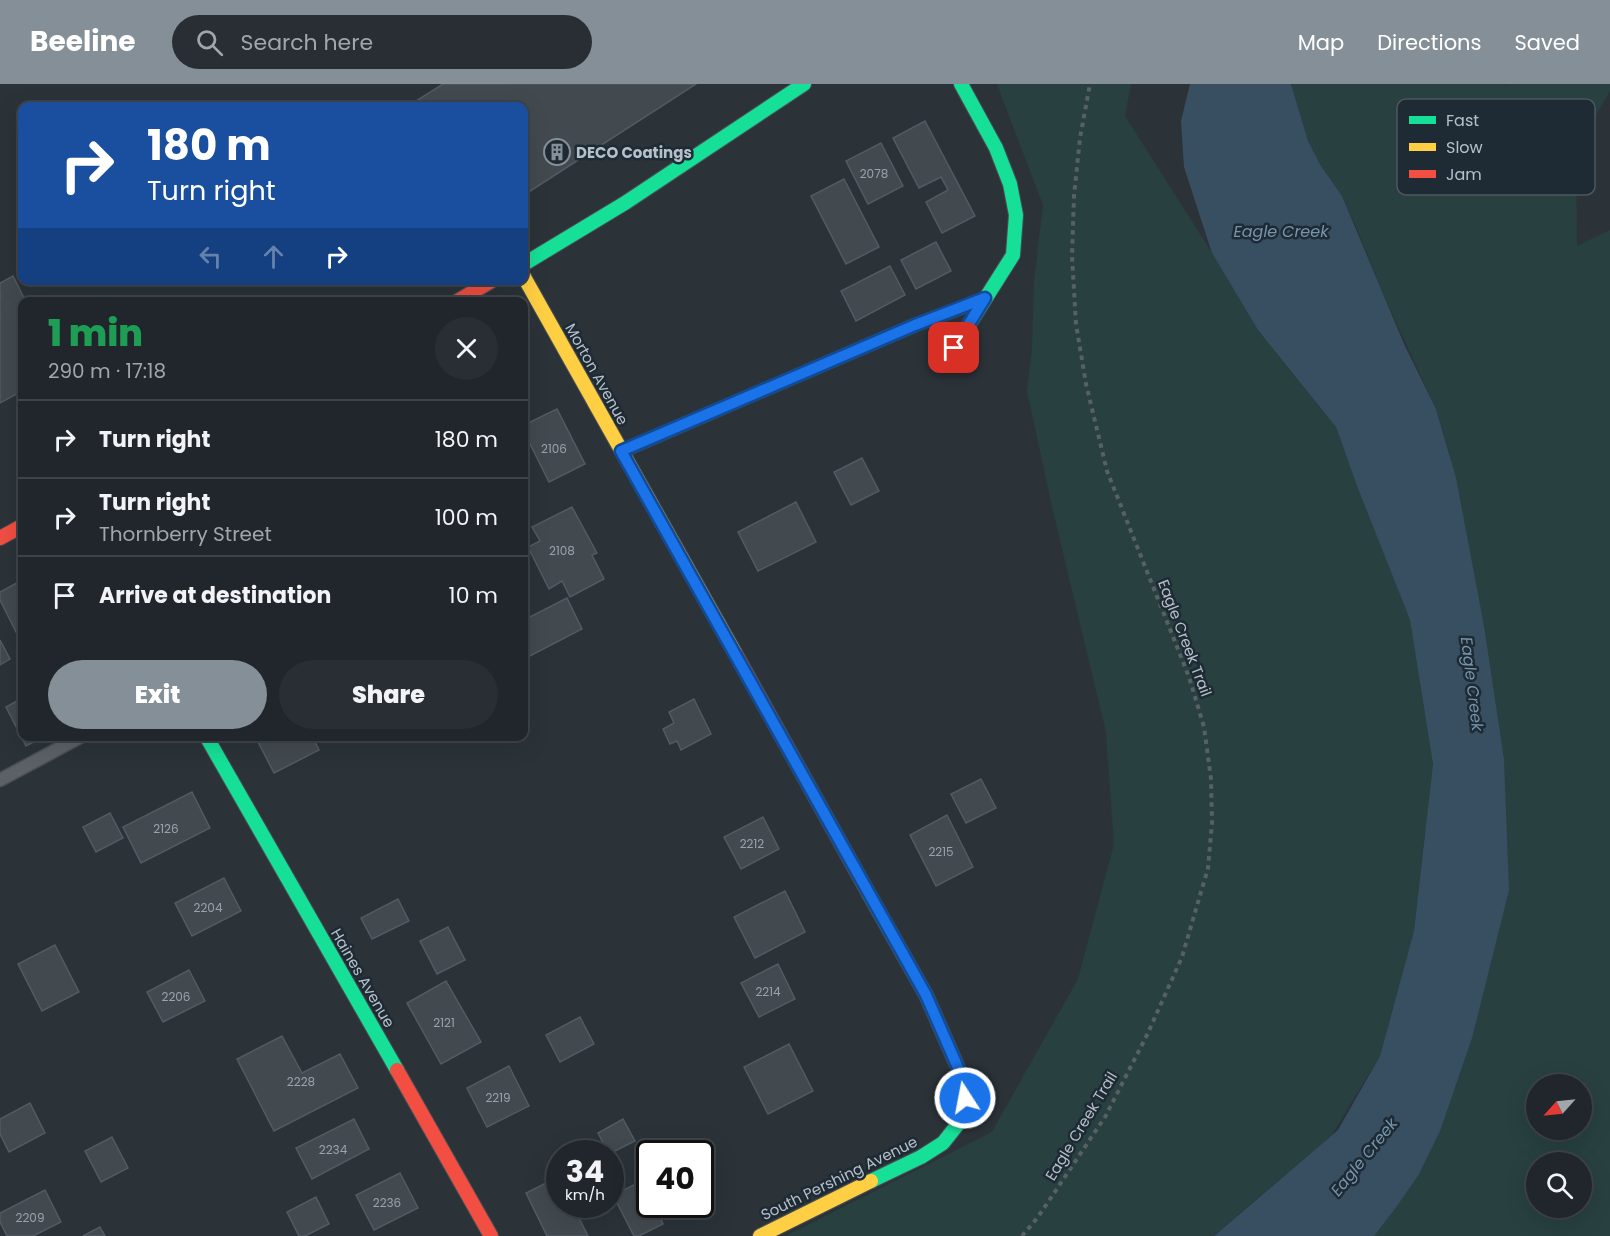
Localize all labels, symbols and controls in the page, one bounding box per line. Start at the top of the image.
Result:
search box [172,15,592,69]
text: Beeline [30,22,136,61]
icon: search [193,26,226,59]
text: Search here [241,27,373,58]
text: Map [1298,28,1344,57]
text: Directions [1377,28,1481,57]
text: Saved [1514,28,1580,57]
legend [1397,99,1595,195]
text: Fast [1446,109,1479,132]
text: 180 m [147,116,271,175]
icon: right [48,126,126,204]
text: Slow [1446,136,1483,159]
building icon: DECO Coatings [542,137,572,167]
place label: DECO Coatings [576,142,692,163]
text: Jam [1446,163,1482,186]
house number: 2078 [860,165,888,182]
text: Turn right [147,172,276,209]
water label: Eagle Creek [1234,220,1329,243]
icon: left [194,240,227,273]
icon: ahead [257,240,290,273]
icon: right [320,240,353,273]
text: 1 min [48,308,143,359]
button: close [435,317,498,380]
street label: Morton Avenue [560,319,634,429]
pin [928,322,979,373]
icon: arrive [937,331,970,364]
text: 290 m · 17:18 [48,357,166,385]
icon: right [48,423,81,456]
text: Turn right [99,424,210,455]
text: 180 m [435,424,498,455]
house number: 2106 [541,440,567,457]
text: Turn right [99,487,210,518]
icon: right [48,501,81,534]
text: 100 m [435,502,498,533]
text: Thornberry Street [99,520,272,548]
house number: 2108 [549,542,575,559]
street label: Eagle Creek Trail [1153,576,1217,700]
icon: arrive [48,579,81,612]
text: Arrive at destination [99,580,331,611]
text: 10 m [449,580,498,611]
water label: Eagle Creek [1455,636,1489,733]
button: Exit [48,660,267,729]
button: Share [279,660,498,729]
house number: 2126 [153,820,179,837]
house number: 2212 [740,835,764,852]
house number: 2215 [928,843,954,860]
house number: 2204 [194,899,223,916]
street label: Haines Avenue [326,925,400,1031]
house number: 2214 [755,983,781,1000]
house number: 2206 [162,988,190,1005]
house number: 2121 [433,1014,455,1031]
position arrow [933,1066,997,1130]
street label: Eagle Creek Trail [1040,1068,1122,1184]
house number: 2228 [287,1073,315,1090]
north arrow [1526,1074,1592,1140]
map controls [1526,1074,1592,1218]
house number: 2219 [485,1089,511,1106]
water label: Eagle Creek [1325,1112,1403,1201]
street label: South Pershing Avenue [757,1131,921,1225]
speed limit sign: 40 [636,1140,714,1218]
house number: 2234 [319,1141,348,1158]
text: 34 [566,1150,604,1193]
button: search [1526,1152,1592,1218]
text: km/h [565,1184,605,1205]
house number: 2236 [373,1194,401,1211]
house number: 2209 [16,1209,44,1226]

